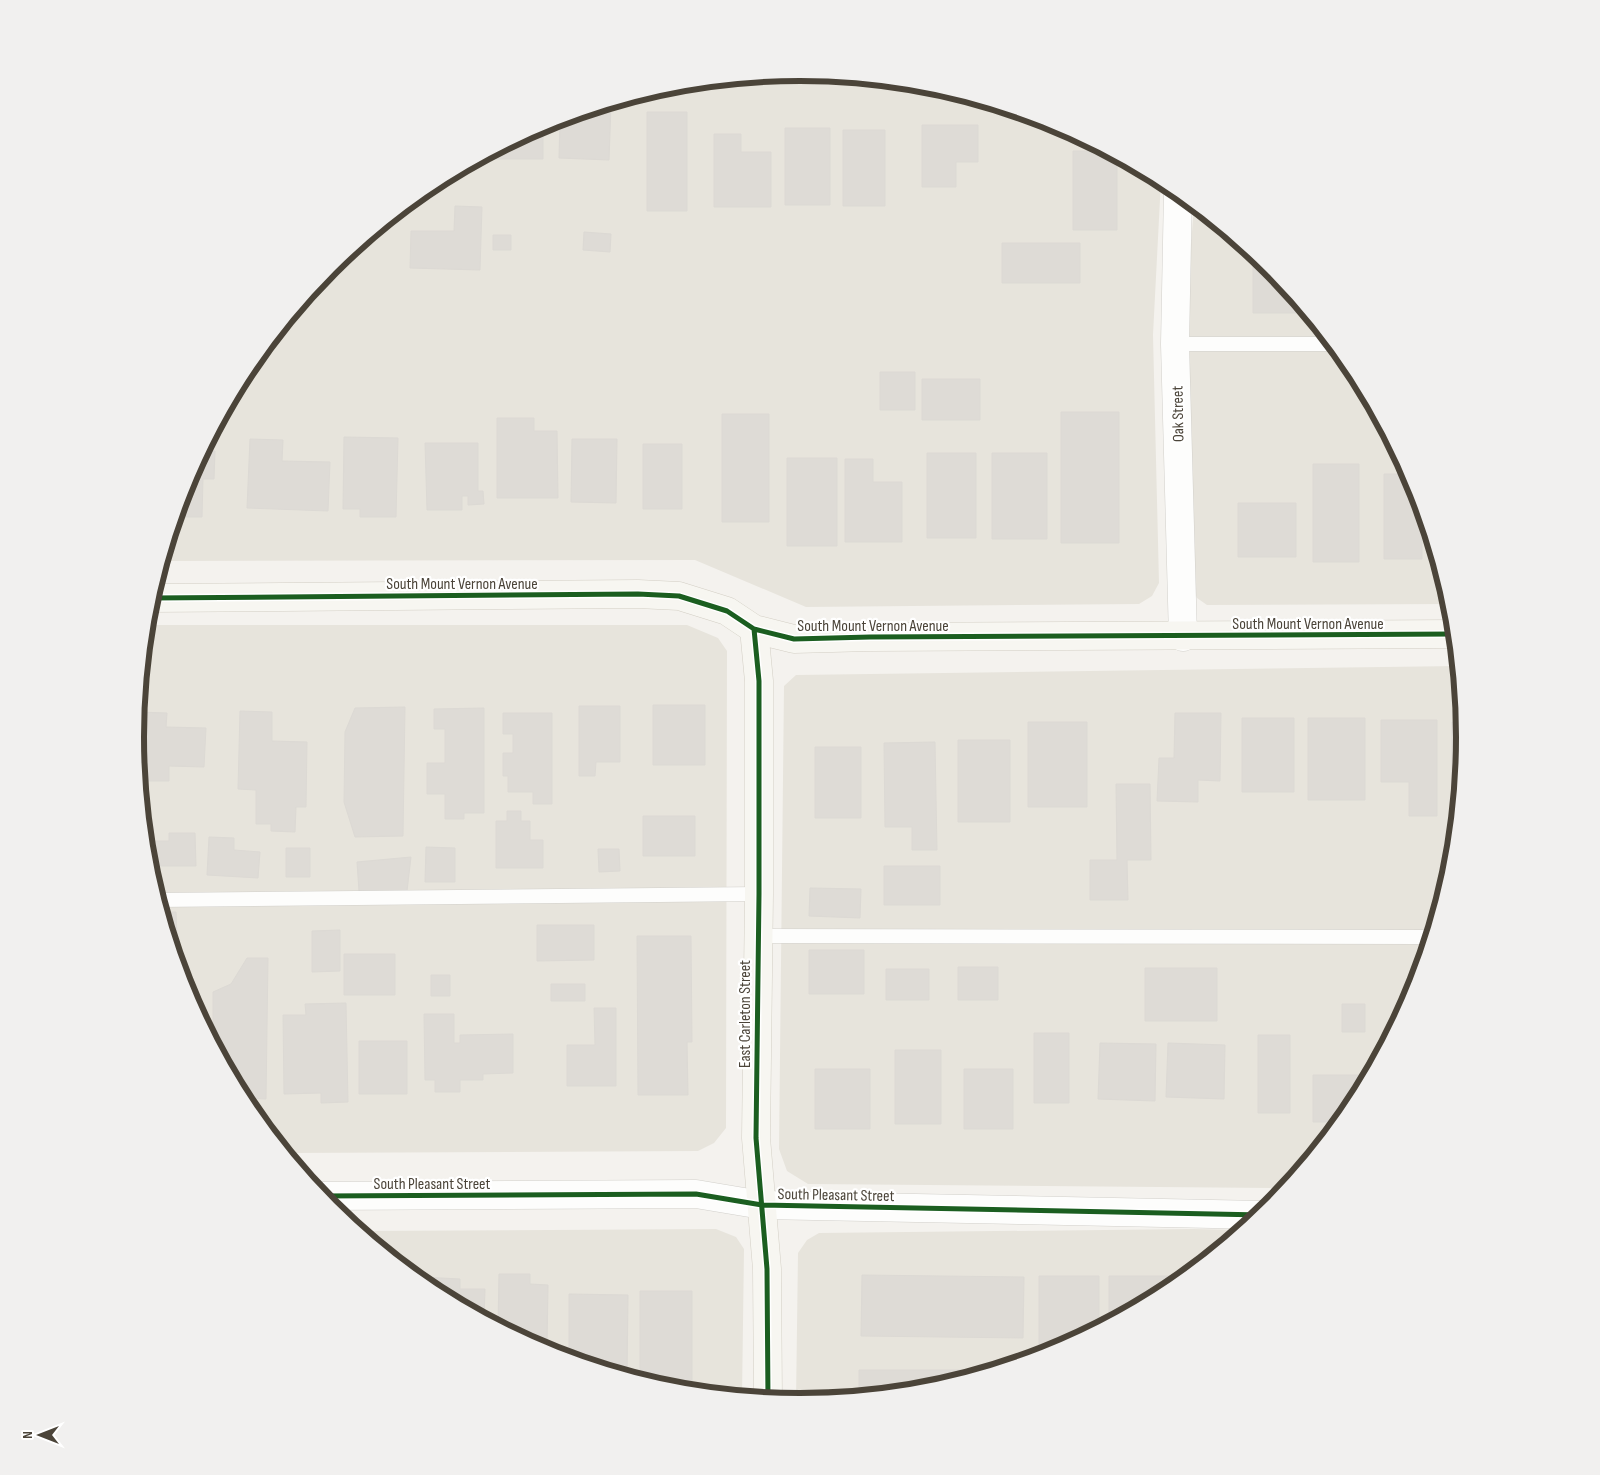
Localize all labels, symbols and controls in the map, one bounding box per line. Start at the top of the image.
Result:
street label: Oak Street [1169,386,1188,442]
street label: South Mount Vernon Avenue [386,575,538,594]
street label: South Mount Vernon Avenue [1232,615,1384,634]
street label: South Mount Vernon Avenue [797,617,949,636]
street label: East Carleton Street [736,960,755,1068]
street label: South Pleasant Street [374,1175,490,1194]
street label: South Pleasant Street [777,1185,895,1206]
north arrow [15,1410,65,1460]
text: N [19,1431,36,1439]

